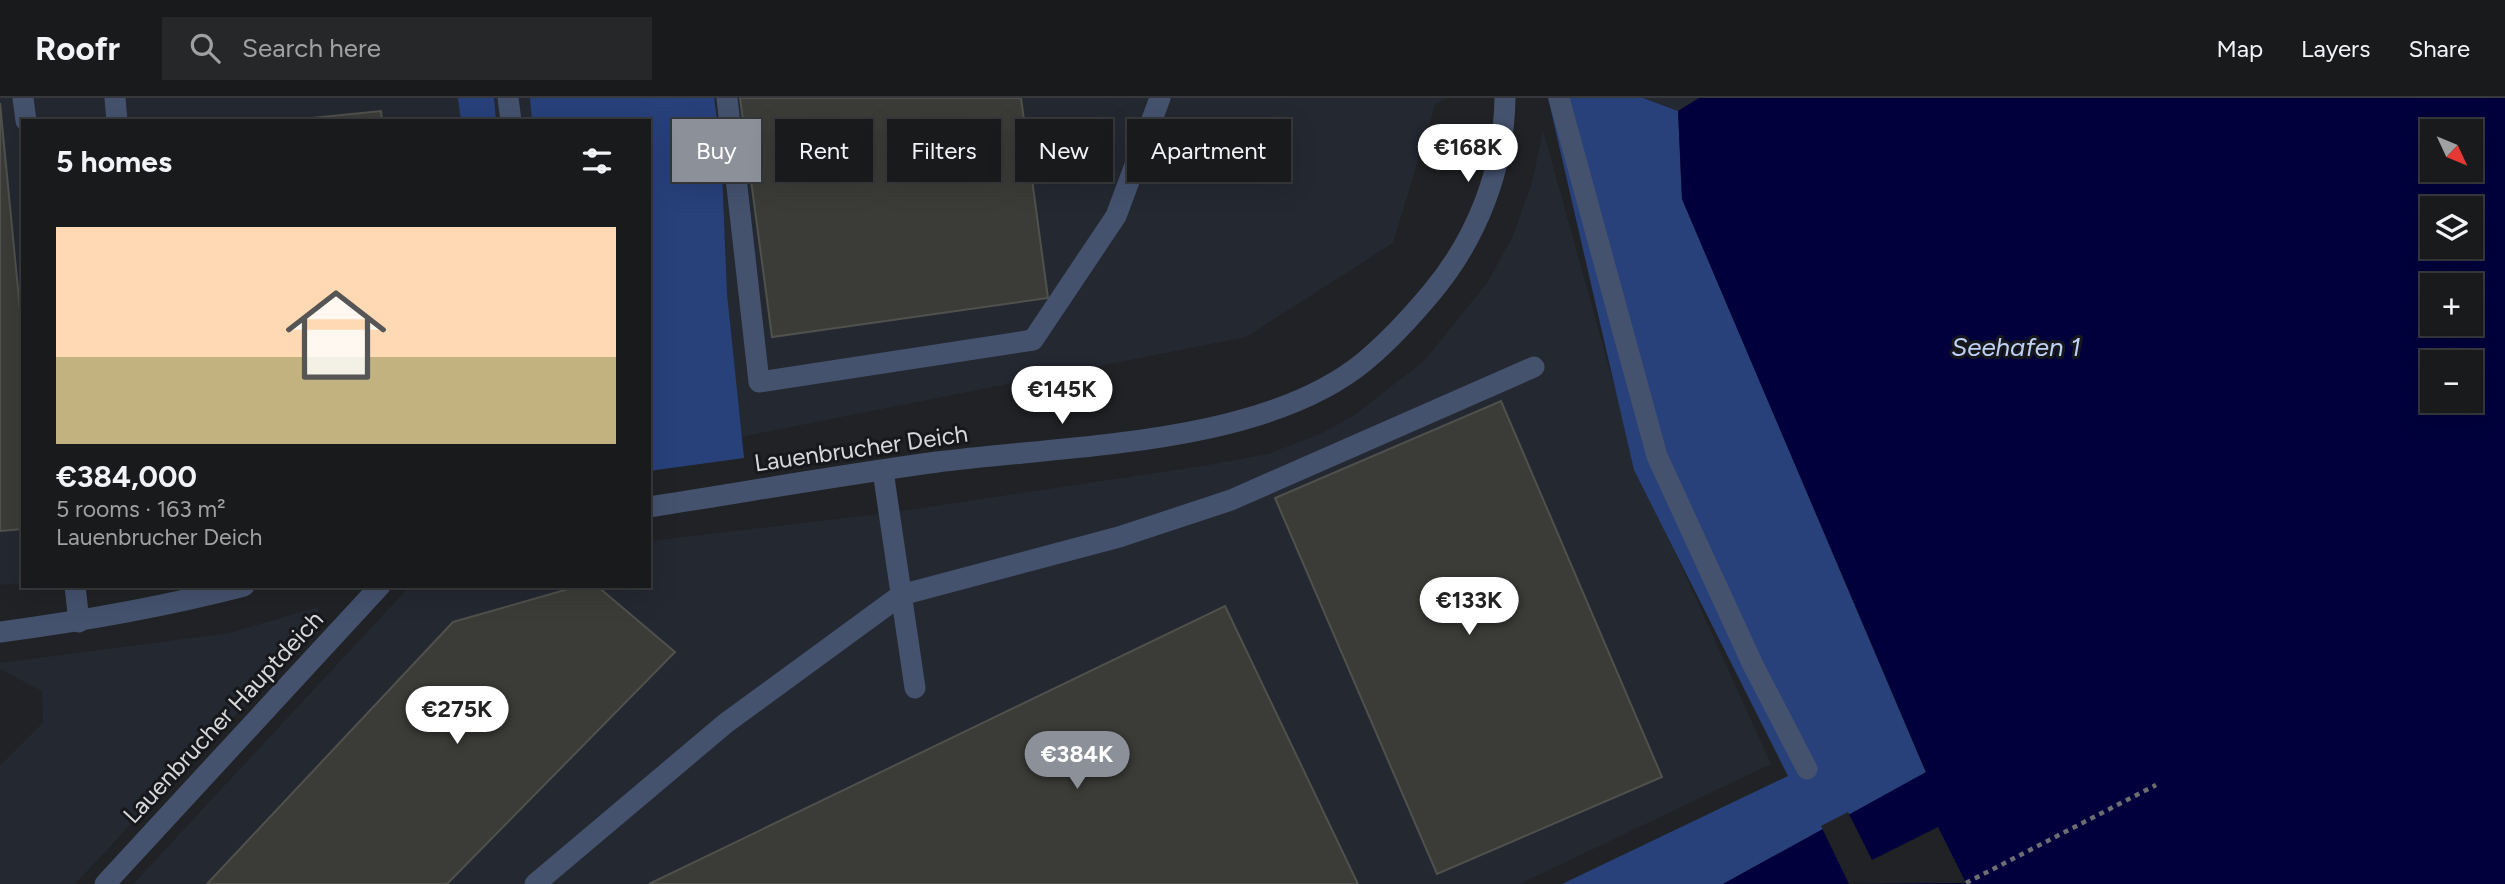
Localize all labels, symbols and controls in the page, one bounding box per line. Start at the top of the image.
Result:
search box [162,17,652,80]
text: Roofr [35,29,120,68]
icon: search [186,29,224,67]
text: Search here [242,32,381,64]
text: Map [2216,34,2263,63]
text: Layers [2301,34,2370,63]
text: Share [2408,34,2470,63]
chip: Buy [672,119,761,182]
chip: Rent [775,119,873,182]
chip: Filters [887,119,1001,182]
chip: New [1015,119,1113,182]
chip: Apartment [1127,119,1291,182]
north arrow [2420,119,2483,182]
map controls [2420,119,2483,413]
pin: €168K [1419,125,1517,184]
text: €168K [1434,133,1502,161]
icon: filters [578,142,616,180]
text: 5 homes [56,143,172,180]
button: layers [2420,196,2483,259]
icon: home [273,272,399,398]
button: + [2420,273,2483,336]
water label: Seehafen 1 [1951,331,2081,363]
button: − [2420,350,2483,413]
pin: €145K [1013,366,1111,426]
text: €145K [1028,375,1096,403]
street label: Lauenbrucher Deich [752,419,970,477]
text: €384,000 [56,458,197,495]
text: 5 rooms · 163 m² [56,495,225,523]
text: Lauenbrucher Deich [56,523,262,551]
pin: €133K [1420,578,1518,637]
text: €133K [1436,586,1502,614]
street label: Lauenbrucher Hauptdeich [117,605,329,829]
pin: €275K [408,686,506,746]
text: €275K [422,695,492,723]
pin: €384K [1028,732,1126,791]
text: €384K [1041,740,1113,768]

